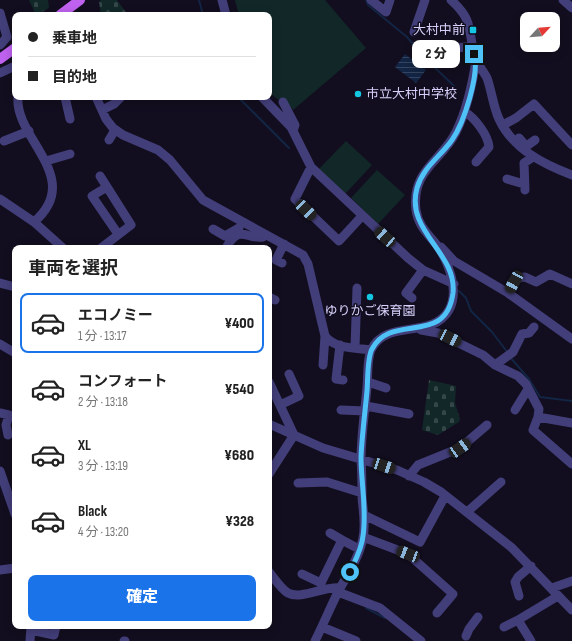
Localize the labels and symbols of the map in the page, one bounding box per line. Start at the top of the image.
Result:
north arrow [520,12,560,52]
place label: 大村中前 [413,22,465,38]
marker: 大村中前 [468,25,478,35]
callout: 2 分 [412,40,460,68]
route end [465,45,483,63]
place label: 市立大村中学校 [366,86,457,102]
marker: 市立大村中学校 [353,89,363,99]
car [293,197,319,223]
car [372,225,398,249]
car [503,269,525,295]
marker: ゆりかご保育園 [365,292,375,302]
place label: ゆりかご保育園 [324,303,416,319]
car [437,327,463,349]
car [447,436,473,460]
car [371,457,397,475]
car [395,544,421,564]
route start [341,563,359,581]

